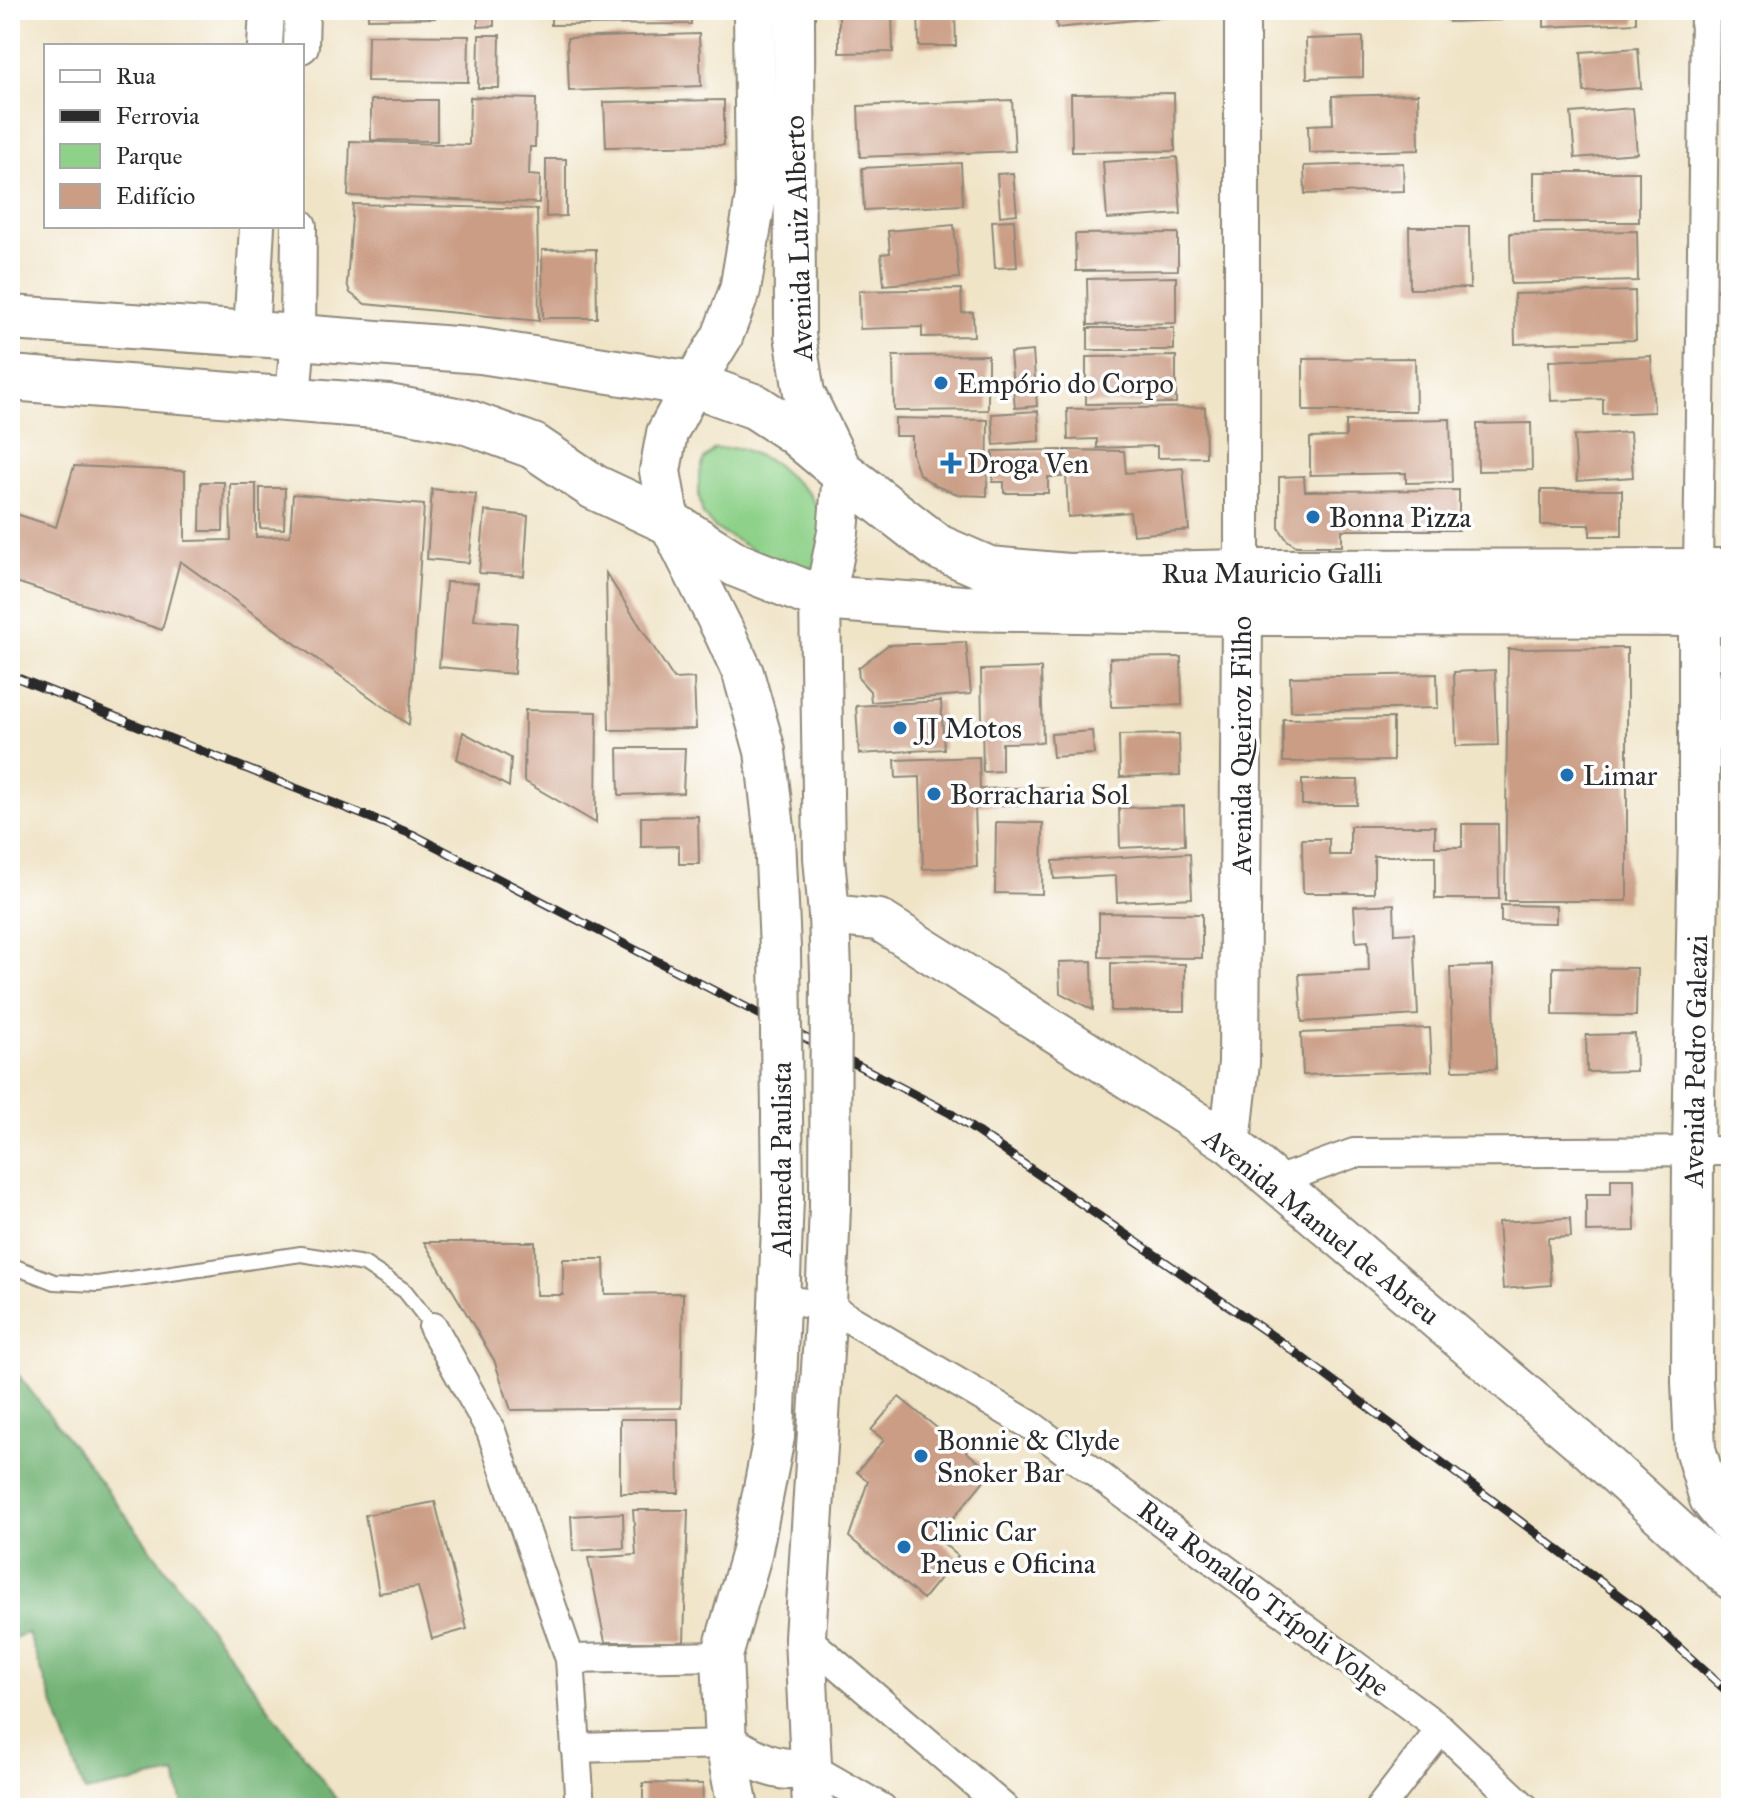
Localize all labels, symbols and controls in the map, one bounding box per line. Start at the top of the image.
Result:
legend [44,44,304,228]
text: Rua [116,61,156,91]
text: Ferrovia [116,101,200,131]
street label: Avenida Luiz Alberto [777,115,820,362]
text: Parque [116,141,183,171]
text: Edifício [116,181,195,211]
place label: Empório do Corpo [957,366,1174,401]
marker: Empório do Corpo [932,374,950,392]
place label: Droga Ven [967,446,1089,481]
marker: Droga Ven [942,454,960,472]
place label: Bonna Pizza [1329,500,1472,535]
marker: Bonna Pizza [1304,508,1322,526]
street label: Rua Mauricio Galli [1162,556,1383,591]
street label: Avenida Queiroz Filho [1224,616,1259,875]
place label: JJ Motos [913,711,1022,746]
marker: JJ Motos [891,719,909,737]
place label: Limar [1583,758,1658,793]
marker: Limar [1558,766,1576,784]
place label: Borracharia Sol [950,777,1129,812]
marker: Borracharia Sol [925,785,943,803]
street label: Avenida Pedro Galeazi [1676,934,1715,1189]
street label: Alameda Paulista [764,1061,799,1257]
street label: Avenida Manuel de Abreu [1196,1120,1447,1333]
place label: Bonnie & Clyde Snoker Bar [937,1423,1120,1490]
marker: Bonnie & Clyde Snoker Bar [912,1447,930,1465]
street label: Rua Ronaldo Trípoli Volpe [1131,1492,1396,1704]
place label: Clinic Car Pneus e Oficina [920,1514,1096,1581]
marker: Clinic Car Pneus e Oficina [895,1538,913,1556]

